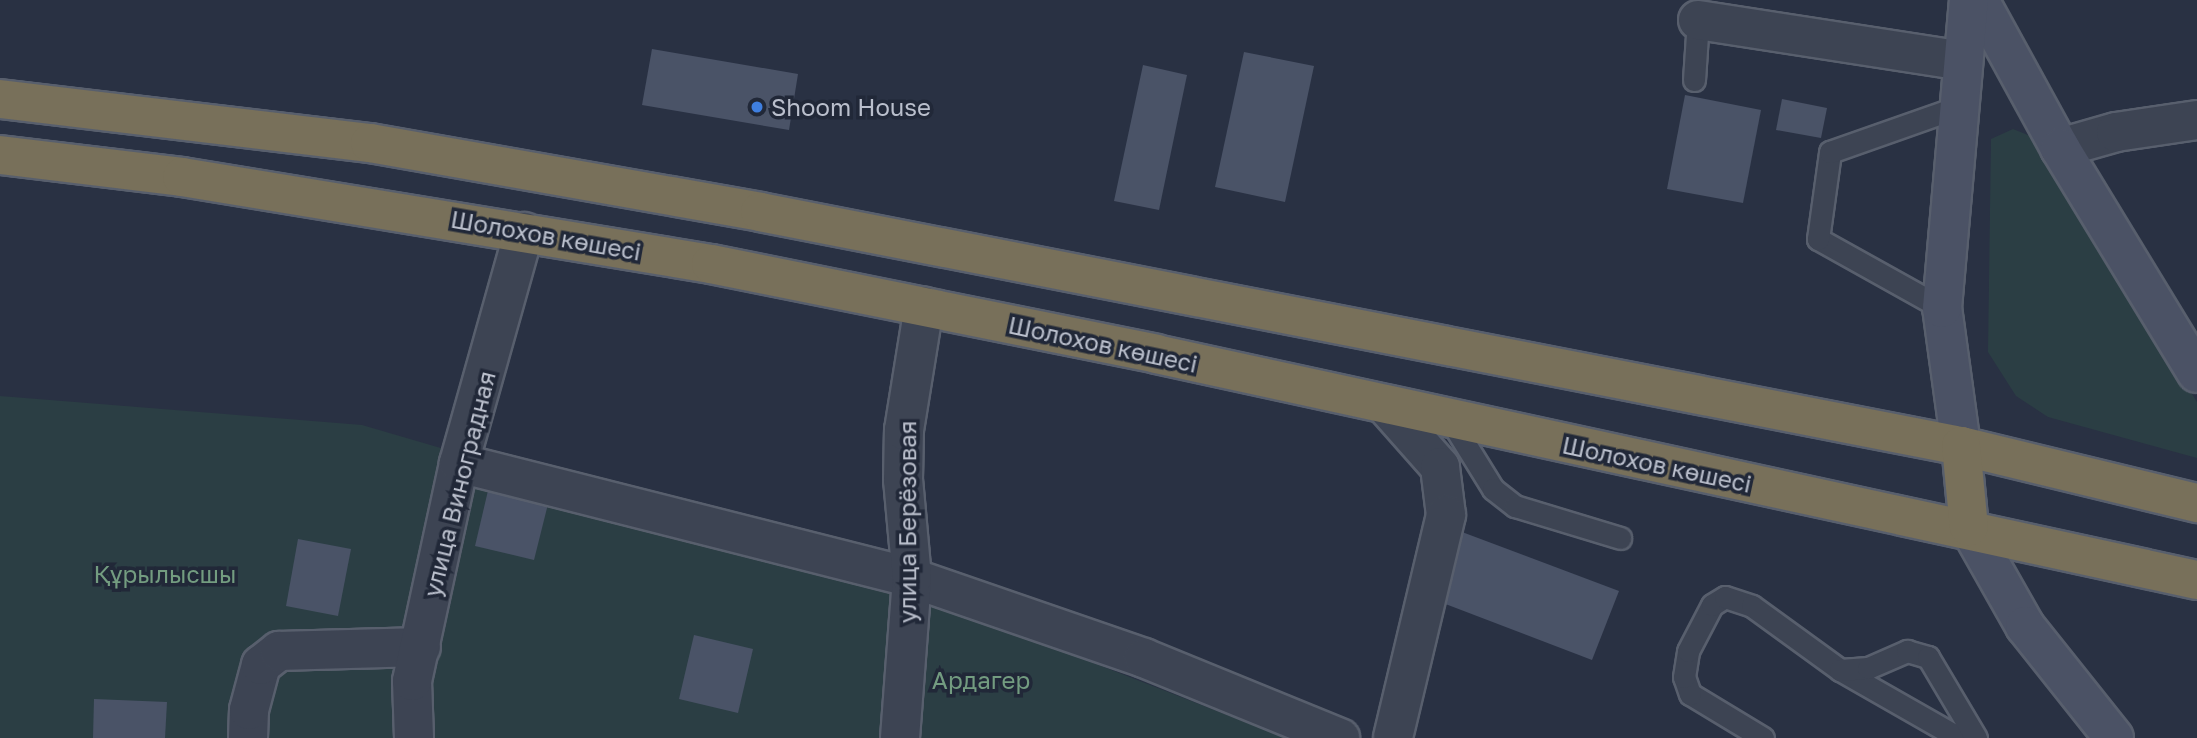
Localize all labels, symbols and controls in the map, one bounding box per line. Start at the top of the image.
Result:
place label: Shoom House [771,93,931,121]
marker: Shoom House [749,99,765,115]
street label: Шолохов көшесі [449,204,643,266]
street label: Шолохов көшесі [1006,310,1200,378]
street label: улица Виноградная [417,368,501,600]
street label: улица Берёзовая [893,421,921,623]
street label: Шолохов көшесі [1560,430,1754,498]
park label: Құрылысшы [94,560,236,588]
park label: Ардагер [932,666,1030,694]

